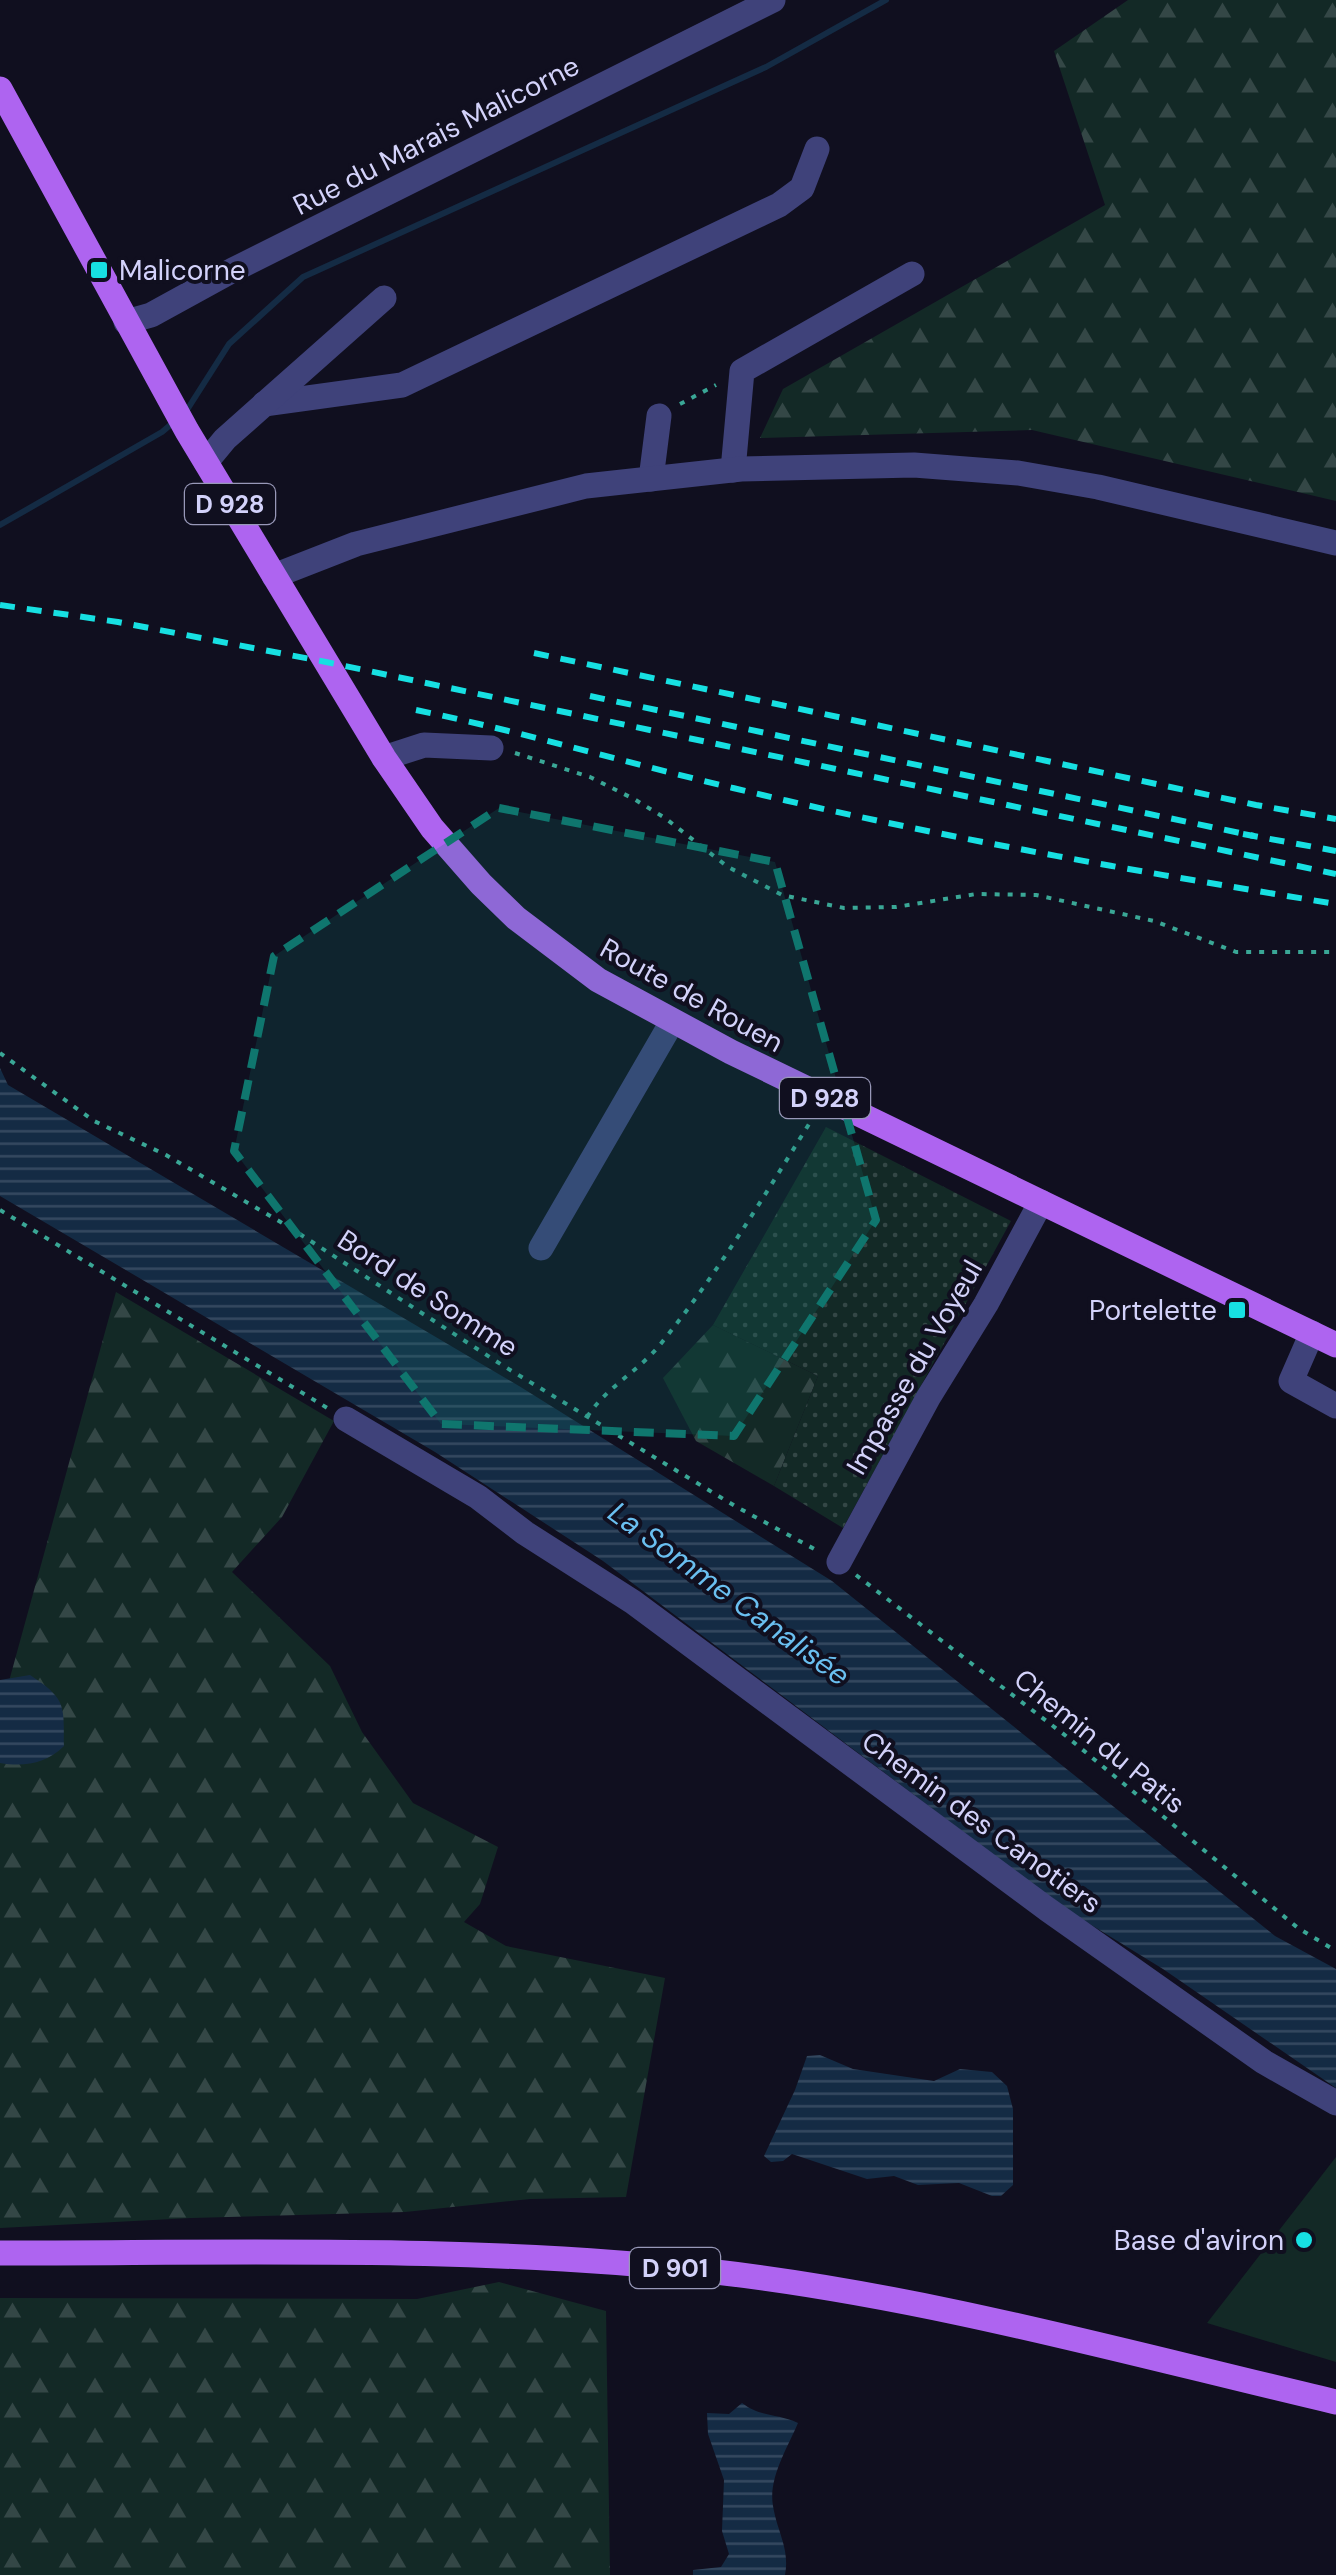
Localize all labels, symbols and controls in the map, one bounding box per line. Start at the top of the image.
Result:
street label: Rue du Marais Malicorne [287,47,586,224]
place label: Malicorne [119,252,246,289]
marker: Malicorne [88,259,110,281]
road number: D 928 [185,484,275,524]
street label: Route de Rouen [594,930,790,1061]
road number: D 928 [780,1078,870,1118]
street label: Bord de Somme [330,1221,525,1366]
street label: Impasse du Voyeul [838,1253,991,1481]
place label: Portelette [1089,1292,1217,1329]
marker: Portelette [1226,1299,1248,1321]
water label: La Somme Canalisée [601,1493,858,1694]
street label: Chemin du Patis [1006,1661,1193,1822]
street label: Chemin des Canotiers [854,1723,1109,1922]
place label: Base d'aviron [1114,2222,1284,2259]
marker: Base d'aviron [1293,2229,1315,2251]
road number: D 901 [630,2248,720,2288]

